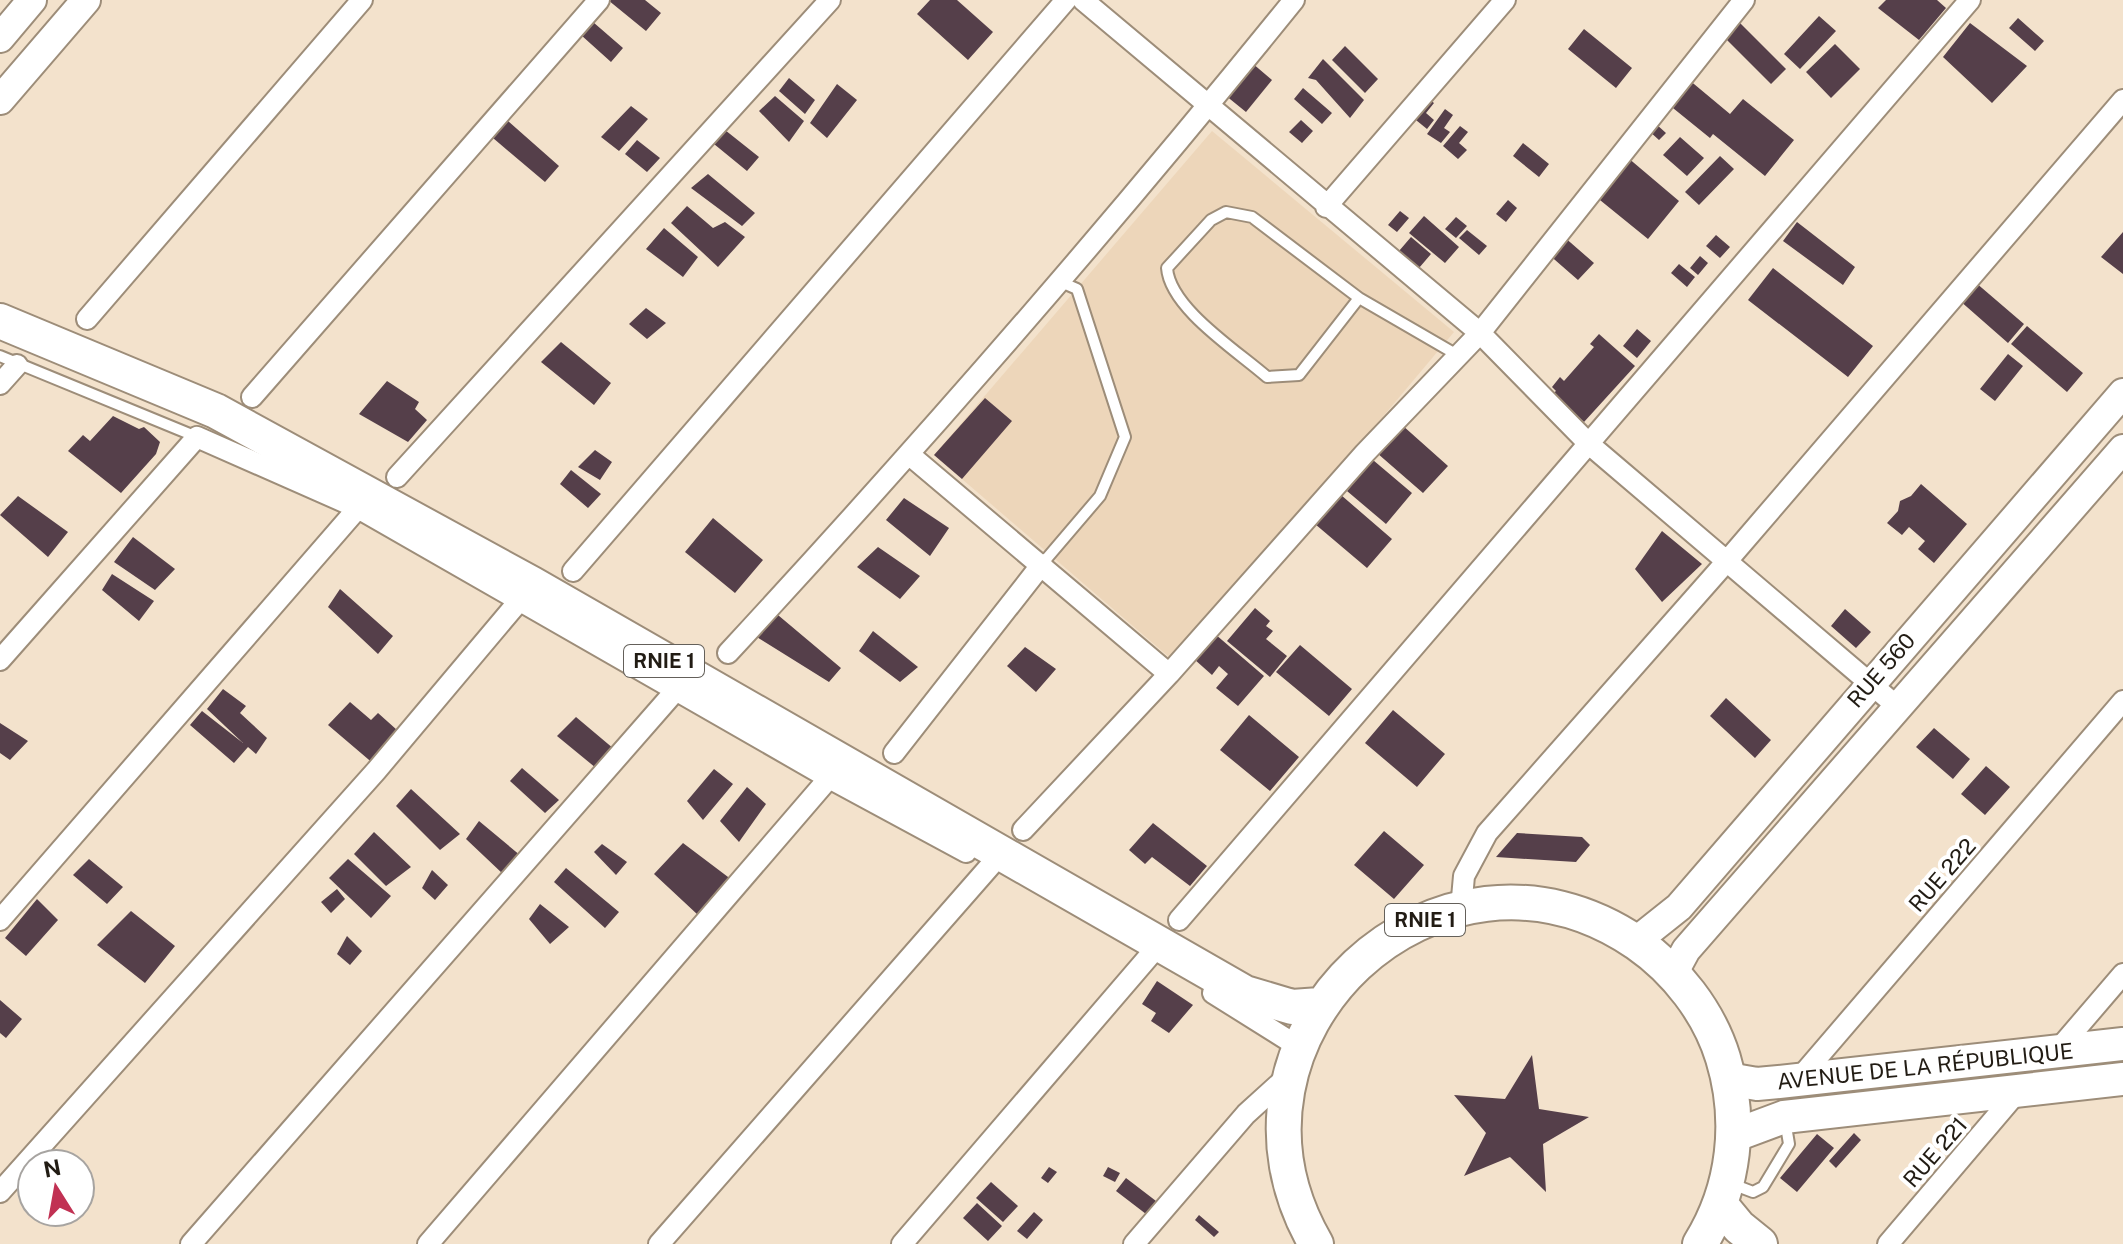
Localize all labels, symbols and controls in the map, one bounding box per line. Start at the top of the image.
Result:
street label: RUE 560 [1842,628,1920,712]
road number: RNIE 1 [624,645,704,677]
street label: RUE 222 [1903,833,1981,917]
road number: RNIE 1 [1385,904,1465,936]
street label: AVENUE DE LA RÉPUBLIQUE [1775,1037,2075,1095]
street label: RUE 221 [1898,1112,1972,1192]
north arrow [16,1148,96,1228]
text: N [41,1154,63,1183]

